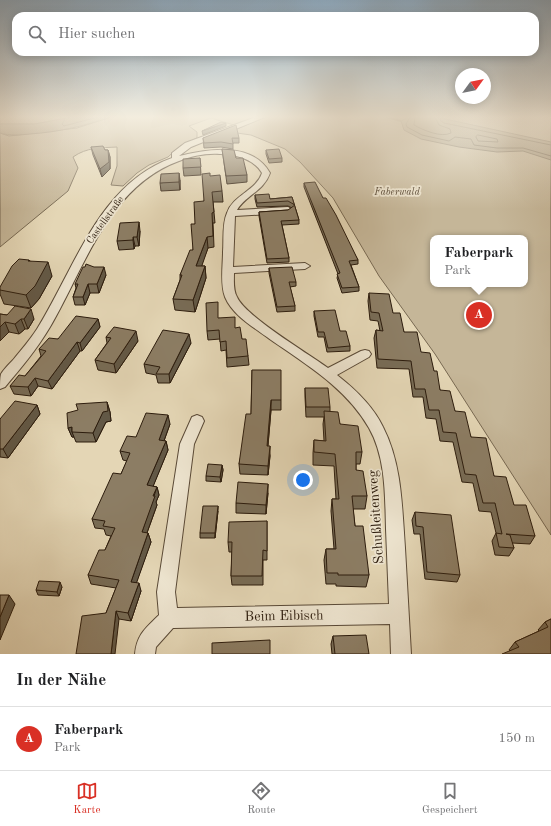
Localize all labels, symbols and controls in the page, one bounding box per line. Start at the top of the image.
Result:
search box [12,12,539,56]
icon: search [26,23,48,45]
text: Hier suchen [58,27,135,42]
north arrow [455,68,491,104]
park label: Faberwald [373,187,420,197]
street label: Castellstraße [84,194,126,246]
popup [430,235,528,287]
text: Faberpark [444,246,514,261]
text: Park [444,264,471,277]
pin: A [466,300,492,330]
street label: Schußleitenweg [366,469,386,565]
your location [293,470,313,490]
street label: Beim Eibisch [244,608,324,624]
text: In der Nähe [16,672,106,689]
text: Faberpark [54,723,123,738]
text: A [24,732,34,745]
text: 150 m [498,732,535,745]
text: Park [54,741,81,754]
tab: Karte [73,780,101,818]
tab: Route [247,780,275,818]
tab: Gespeichert [422,780,478,818]

